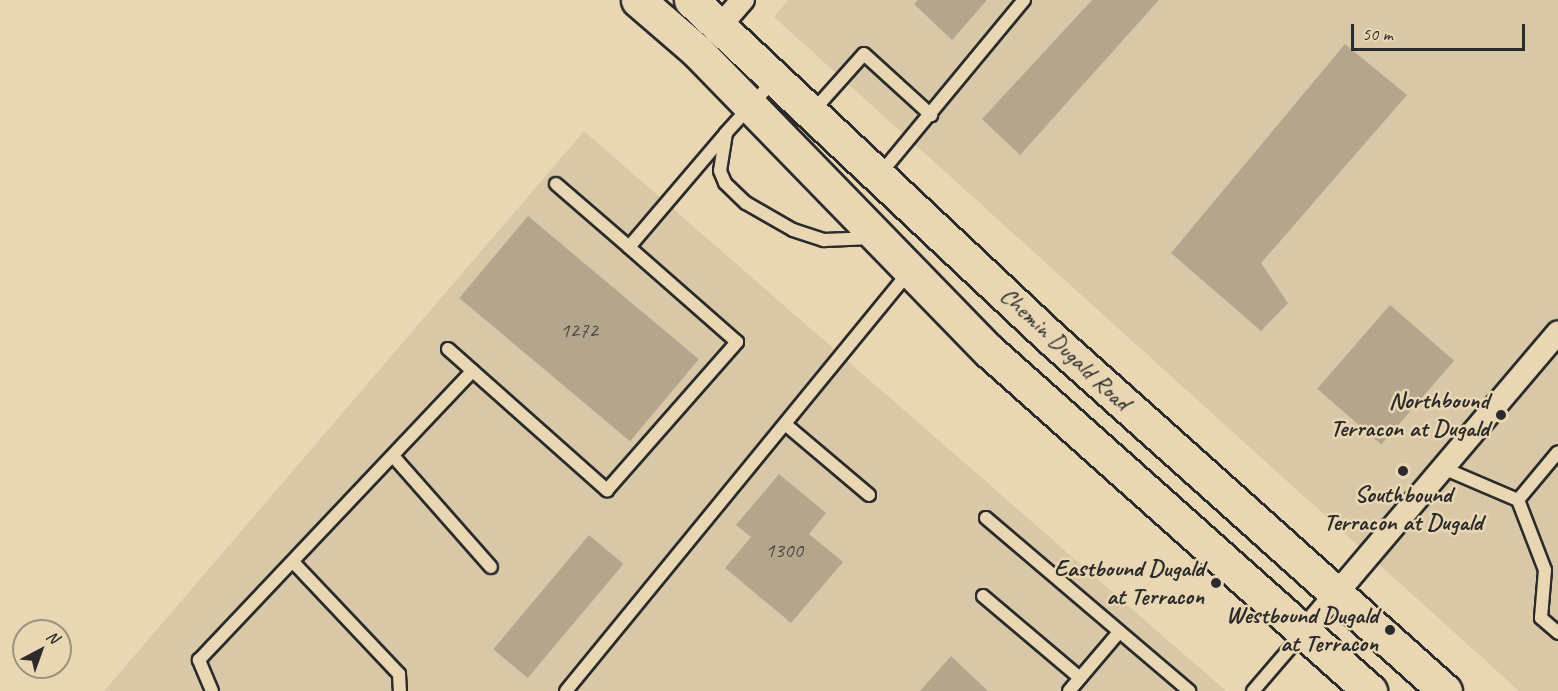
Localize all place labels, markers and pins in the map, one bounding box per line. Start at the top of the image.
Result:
place label: Northbound Terracon at Dugald [1330,387,1489,443]
marker: Northbound Terracon at Dugald [1494,408,1508,422]
marker: Southbound Terracon at Dugald [1396,464,1410,478]
place label: Southbound Terracon at Dugald [1324,481,1482,537]
place label: Eastbound Dugald at Terracon [1054,555,1204,611]
marker: Eastbound Dugald at Terracon [1209,576,1223,590]
place label: Westbound Dugald at Terracon [1226,602,1378,658]
marker: Westbound Dugald at Terracon [1383,623,1397,637]

